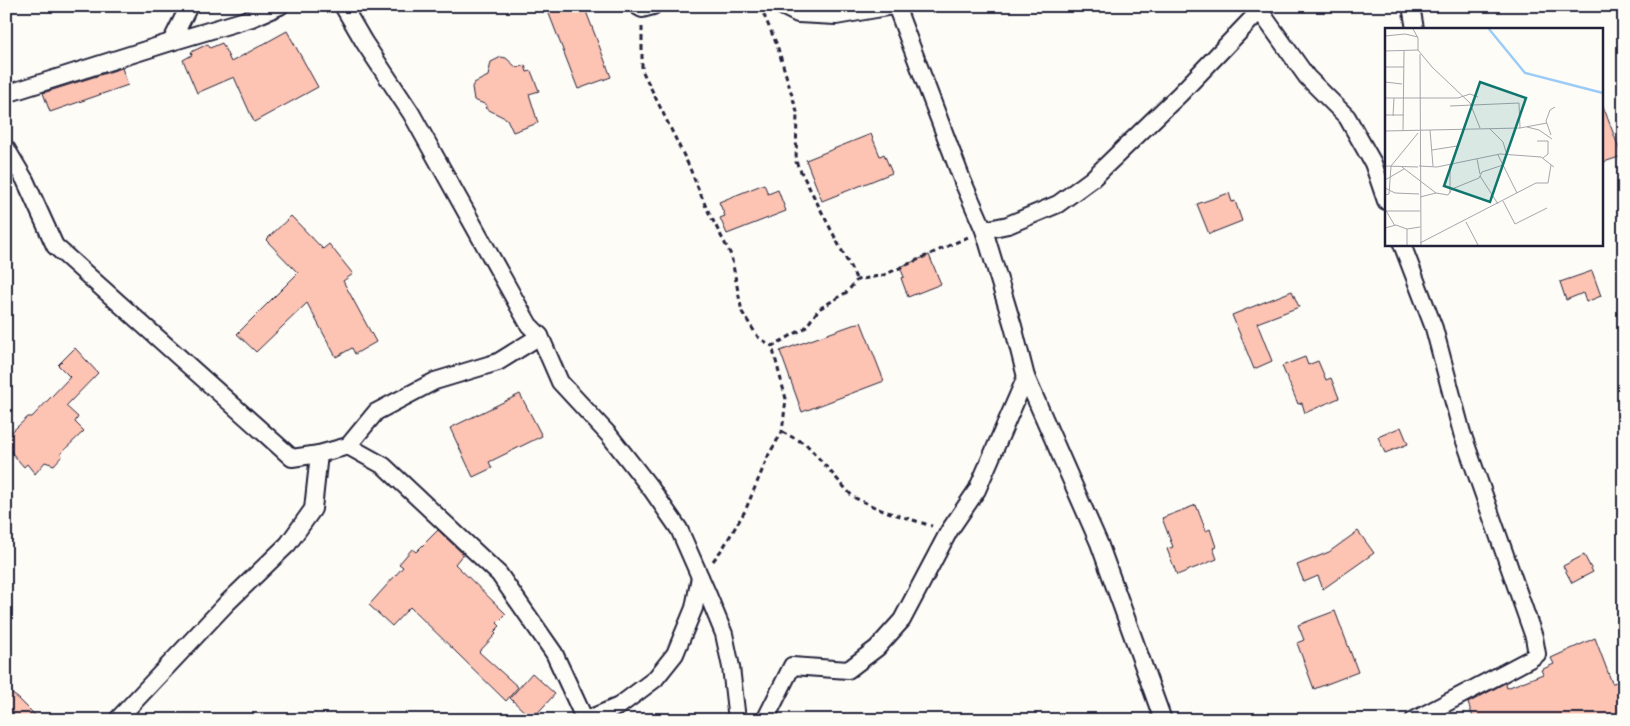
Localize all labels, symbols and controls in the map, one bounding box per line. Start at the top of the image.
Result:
inset map [1385,28,1602,245]

